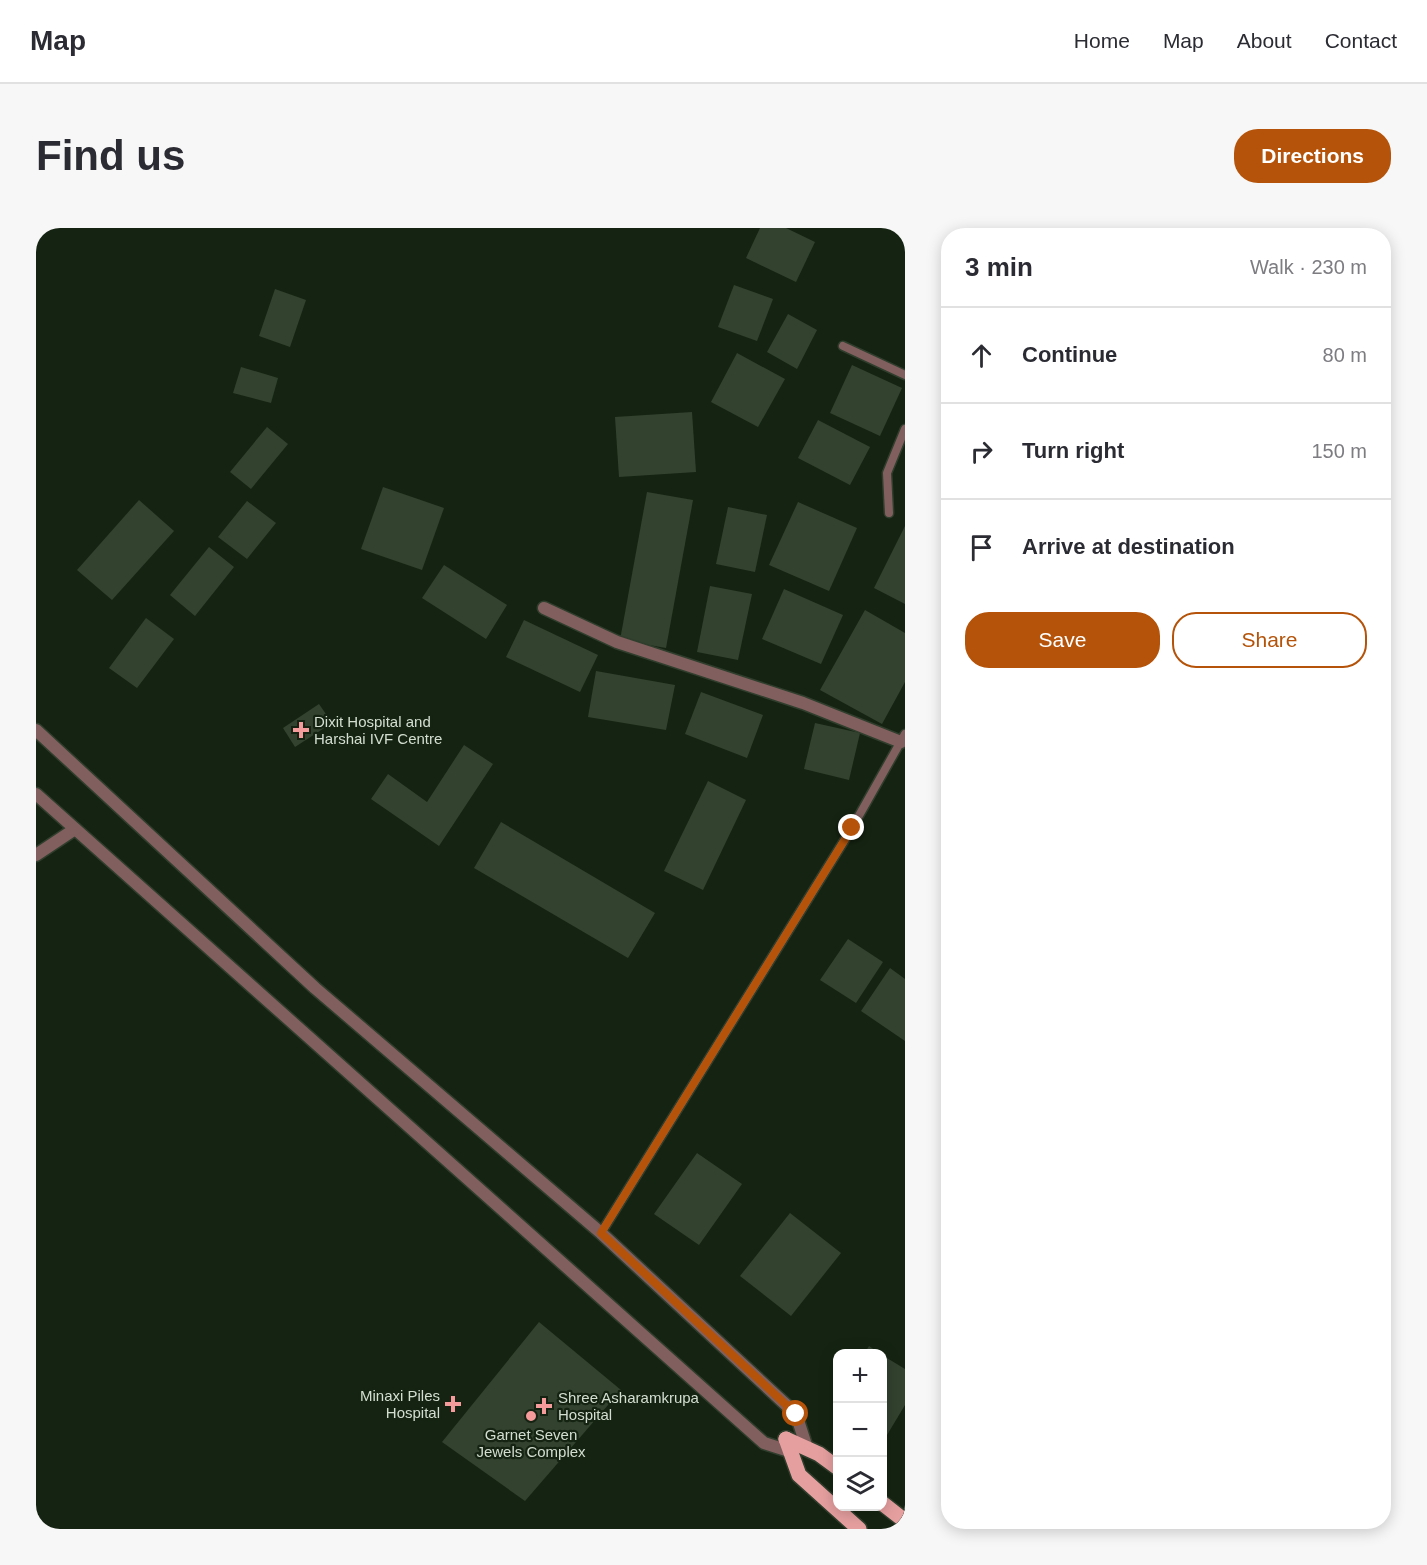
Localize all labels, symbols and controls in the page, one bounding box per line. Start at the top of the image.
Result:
text: Map [30,25,86,56]
text: Home [1074,29,1130,52]
text: Map [1163,29,1204,52]
text: About [1237,29,1292,52]
text: Contact [1325,29,1397,52]
button: Directions [1234,129,1391,183]
text: Find us [36,132,185,179]
text: 3 min [965,252,1033,282]
text: Walk · 230 m [1250,256,1367,278]
icon: ahead [965,339,998,372]
text: Continue [1022,342,1117,367]
text: 80 m [1323,344,1367,366]
icon: right [965,435,998,468]
text: Turn right [1022,438,1124,463]
text: 150 m [1311,440,1367,462]
icon: arrive [965,531,998,564]
text: Arrive at destination [1022,534,1235,559]
button: Save [965,612,1160,668]
button: Share [1172,612,1367,668]
place label: Dixit Hospital and Harshai IVF Centre [314,713,442,747]
marker: Dixit Hospital and Harshai IVF Centre [292,721,310,739]
route end [838,814,864,840]
map controls [833,1349,887,1511]
button: + [833,1349,887,1403]
place label: Minaxi Piles Hospital [360,1387,440,1421]
place label: Shree Asharamkrupa Hospital [558,1389,700,1423]
marker: Minaxi Piles Hospital [444,1395,462,1413]
marker: Shree Asharamkrupa Hospital [535,1397,553,1415]
route start [782,1400,808,1426]
button: − [833,1403,887,1457]
marker: Garnet Seven Jewels Complex [524,1409,538,1423]
place label: Garnet Seven Jewels Complex [476,1426,586,1460]
button: layers [833,1457,887,1511]

